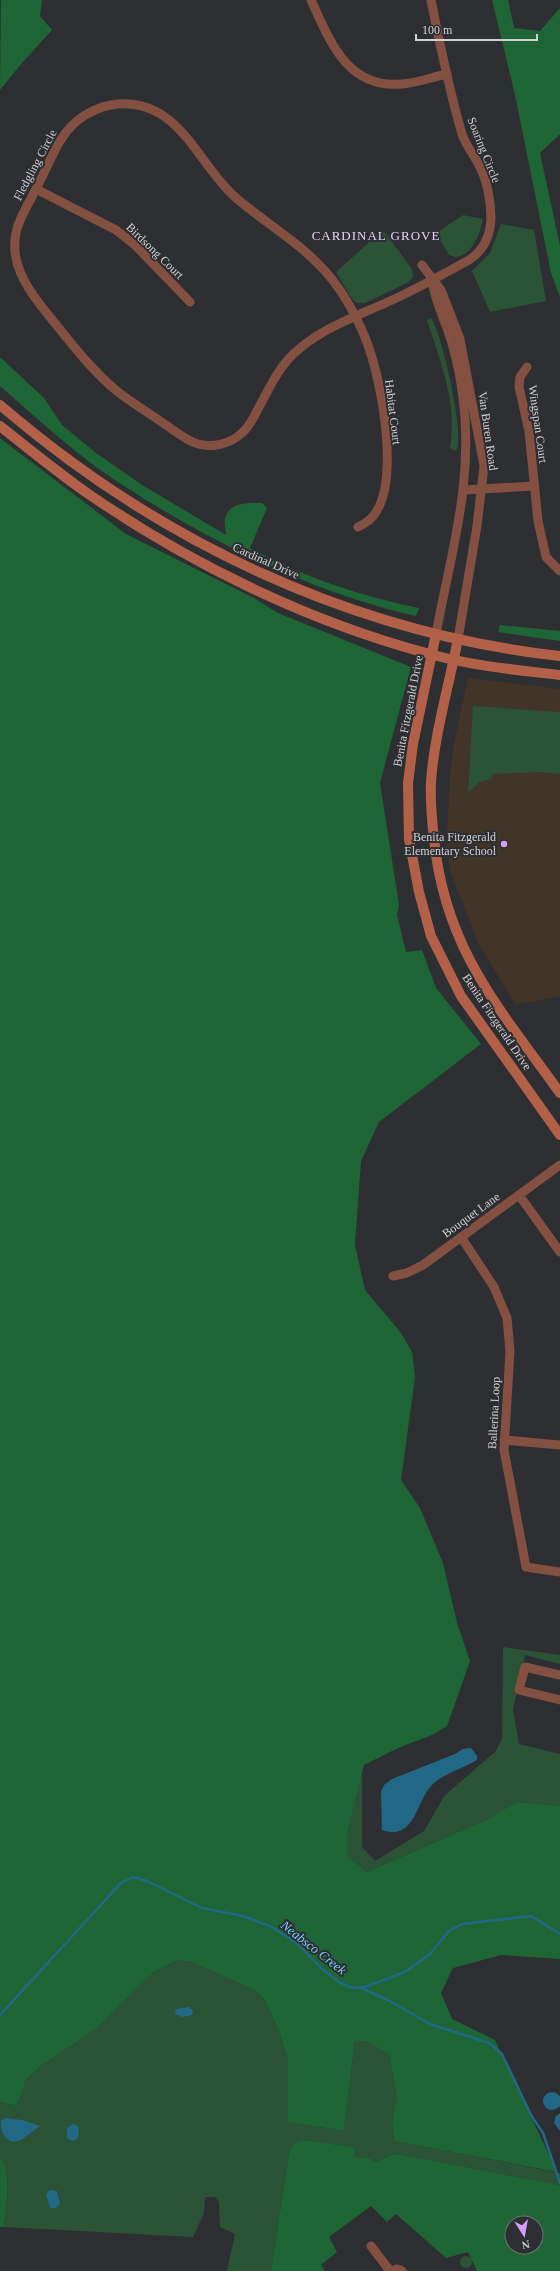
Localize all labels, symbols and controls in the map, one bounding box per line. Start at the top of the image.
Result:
scale bar [416,16,537,42]
text: 100 m [422,23,453,37]
street label: Soaring Circle [464,115,504,185]
street label: Fledgling Circle [10,127,60,203]
street label: Birdsong Court [123,220,187,282]
district label: CARDINAL GROVE [312,228,440,243]
street label: Habitat Court [382,379,404,446]
street label: Wingspan Court [526,384,550,465]
street label: Van Buren Road [476,391,500,471]
street label: Cardinal Drive [230,540,302,582]
street label: Benita Fitzgerald Drive [390,654,426,768]
place label: Benita Fitzgerald Elementary School [404,830,497,858]
marker: Benita Fitzgerald Elementary School [499,839,509,849]
street label: Benita Fitzgerald Drive [460,971,534,1073]
street label: Bouquet Lane [440,1189,502,1241]
street label: Ballerina Loop [485,1377,503,1449]
water label: Neabsco Creek [277,1917,349,1978]
north arrow [504,2215,544,2255]
text: N [521,2238,531,2251]

